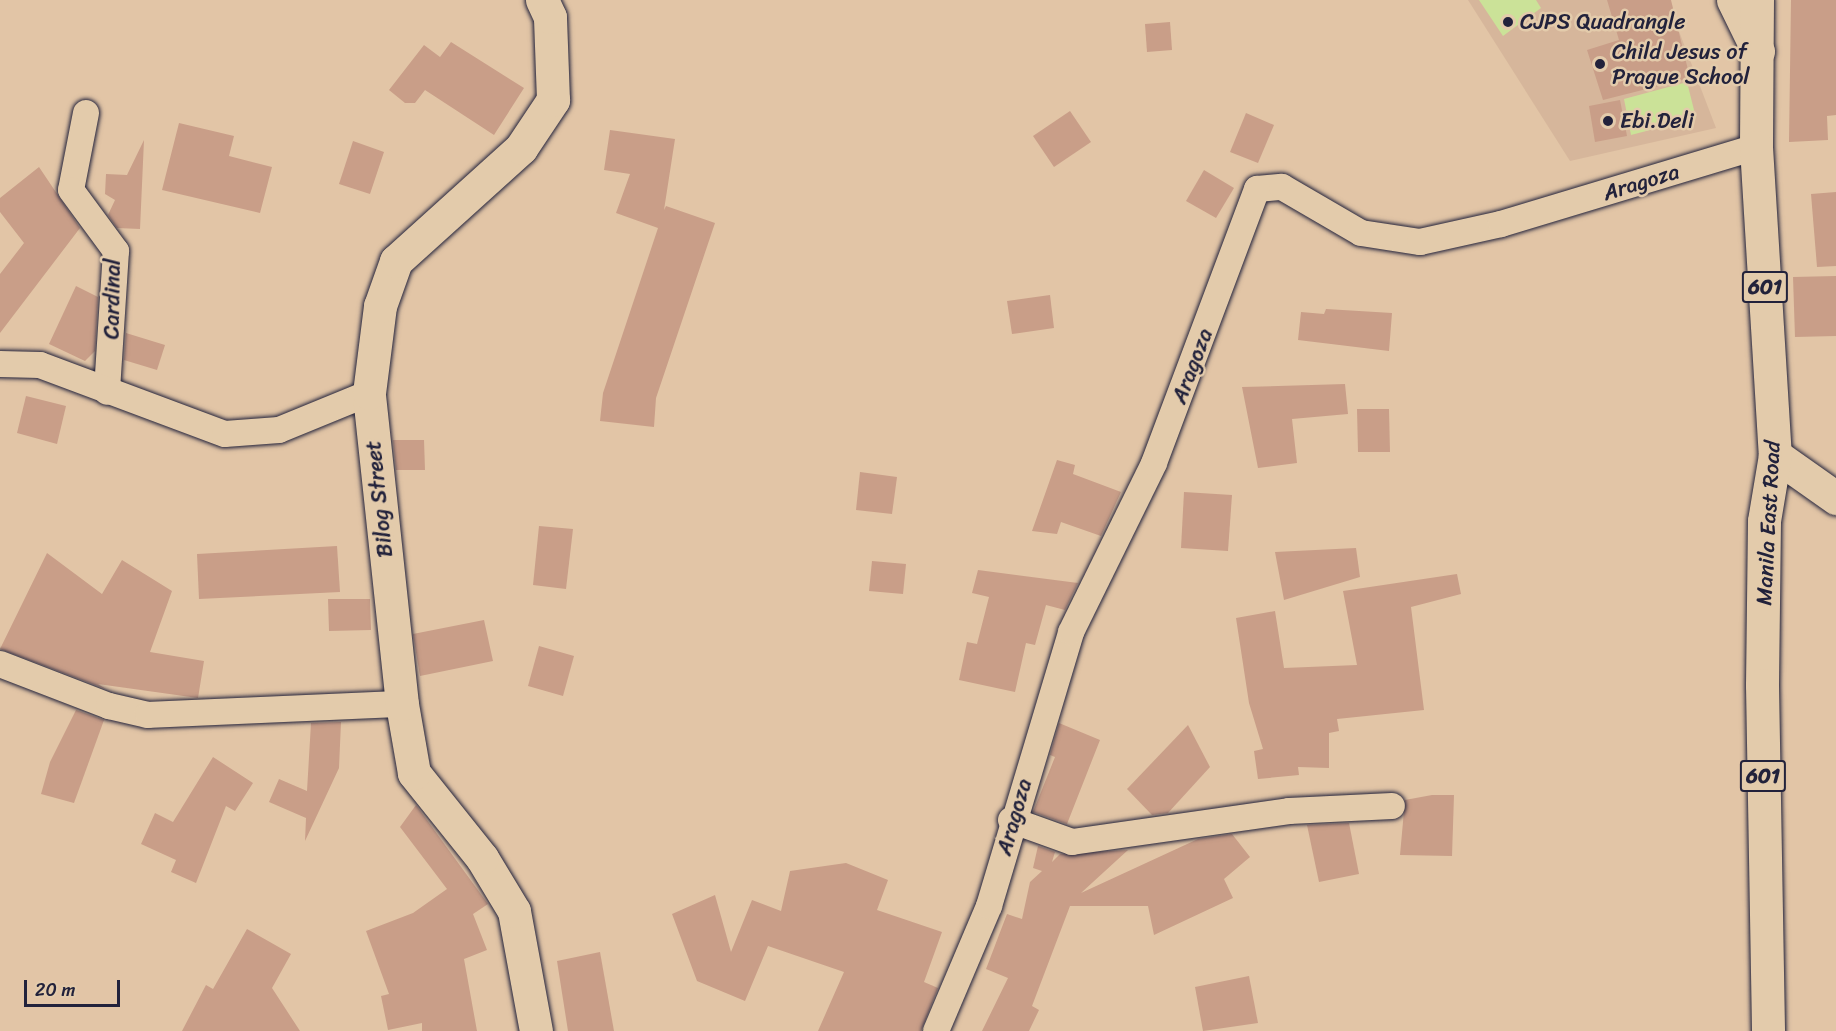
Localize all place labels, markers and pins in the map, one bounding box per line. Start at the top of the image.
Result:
place label: CJPS Quadrangle [1520,9,1686,35]
marker: CJPS Quadrangle [1501,15,1515,29]
place label: Child Jesus of Prague School [1612,38,1750,90]
marker: Child Jesus of Prague School [1593,57,1607,71]
place label: Ebi.Deli [1620,108,1694,134]
marker: Ebi.Deli [1601,114,1615,128]

